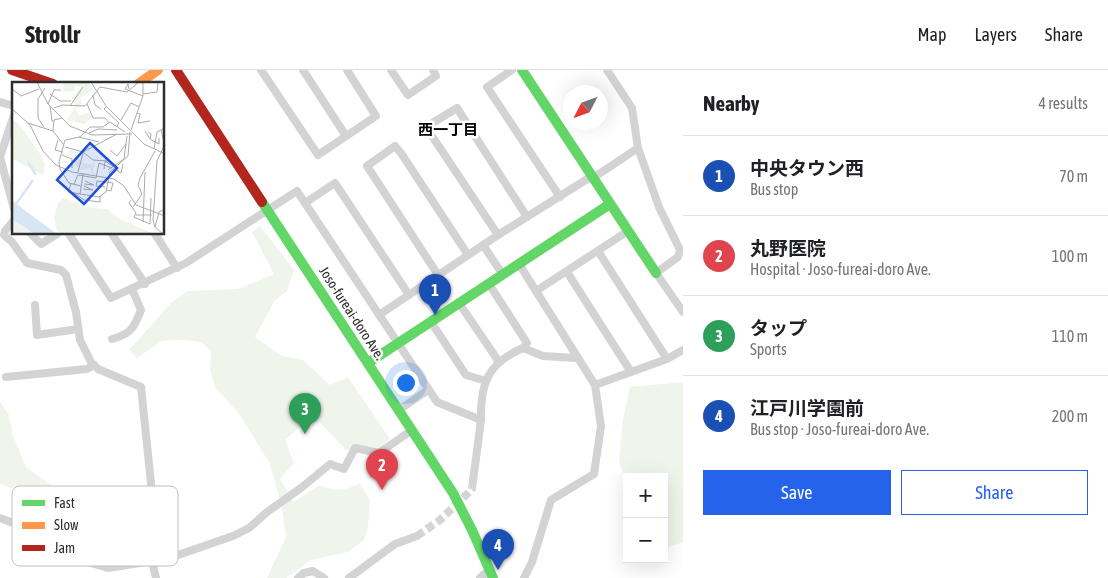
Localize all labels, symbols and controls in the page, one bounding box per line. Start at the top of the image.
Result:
text: Strollr [25,21,80,48]
text: Map [917,24,946,45]
text: Layers [974,24,1017,45]
text: Share [1045,24,1083,45]
inset map [12,82,165,235]
north arrow [563,85,608,130]
text: Nearby [703,91,759,115]
text: 4 results [1038,94,1088,112]
district label: 西一丁目 [418,121,478,138]
text: 中央タウン西 [750,157,864,179]
text: 1 [715,167,723,185]
text: 70 m [1059,167,1088,185]
text: Bus stop [750,180,798,198]
text: 丸野医院 [750,237,826,259]
text: 2 [715,247,723,265]
text: 100 m [1052,247,1088,265]
text: Hospital · Joso-fureai-doro Ave. [750,260,931,278]
street label: Joso-fureai-doro Ave. [316,264,388,362]
pin: 1 [419,274,451,315]
text: タップ [750,317,807,339]
text: 3 [715,327,723,345]
text: 110 m [1052,327,1088,345]
text: Sports [750,340,787,358]
your location [393,370,419,396]
pin: 3 [289,393,321,434]
text: 江戸川学園前 [750,397,864,419]
text: 4 [715,407,723,425]
text: 200 m [1052,407,1088,425]
text: Bus stop · Joso-fureai-doro Ave. [750,420,929,438]
pin: 2 [366,449,398,490]
button: Save [703,470,891,515]
button: Share [901,470,1088,515]
map controls [623,473,668,563]
button: + [623,473,668,518]
legend [12,486,178,566]
text: Fast [54,495,75,511]
text: Slow [54,517,79,533]
button: − [623,518,668,563]
pin: 4 [482,529,514,570]
text: Jam [54,540,75,556]

